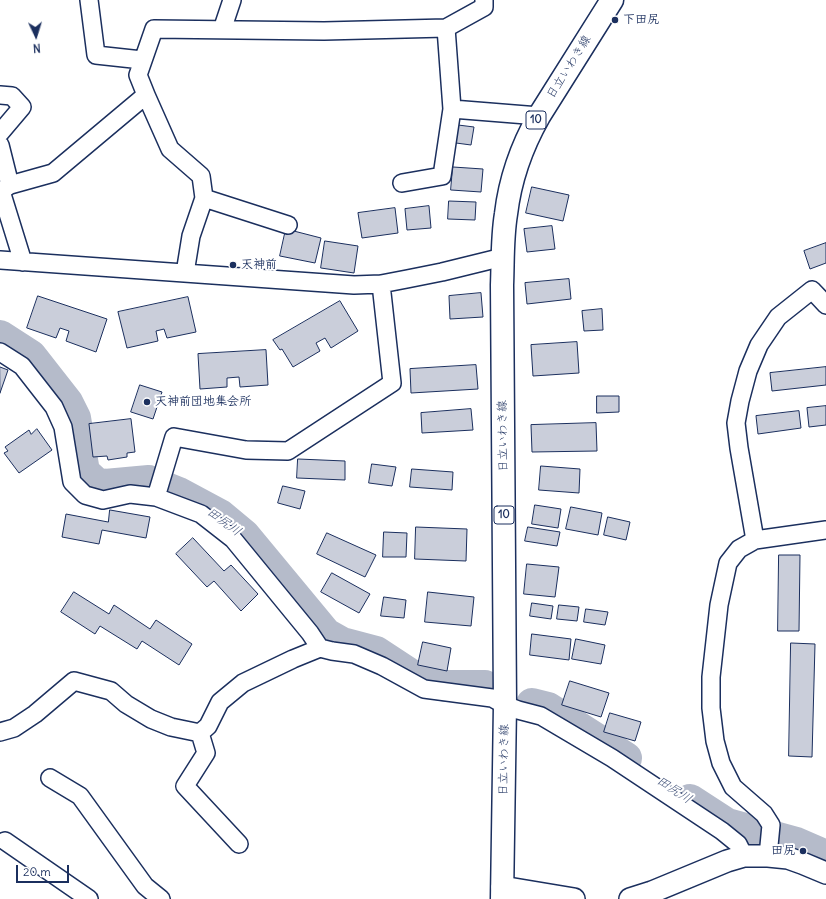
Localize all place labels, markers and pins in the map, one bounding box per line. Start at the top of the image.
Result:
place label: 下田尻 [623,13,659,27]
marker: 下田尻 [610,15,620,25]
place label: 天神前 [241,258,277,272]
marker: 天神前 [228,260,238,270]
place label: 天神前団地集会所 [155,395,251,409]
marker: 天神前団地集会所 [142,397,152,407]
place label: 田尻 [771,844,795,858]
marker: 田尻 [798,846,808,856]

